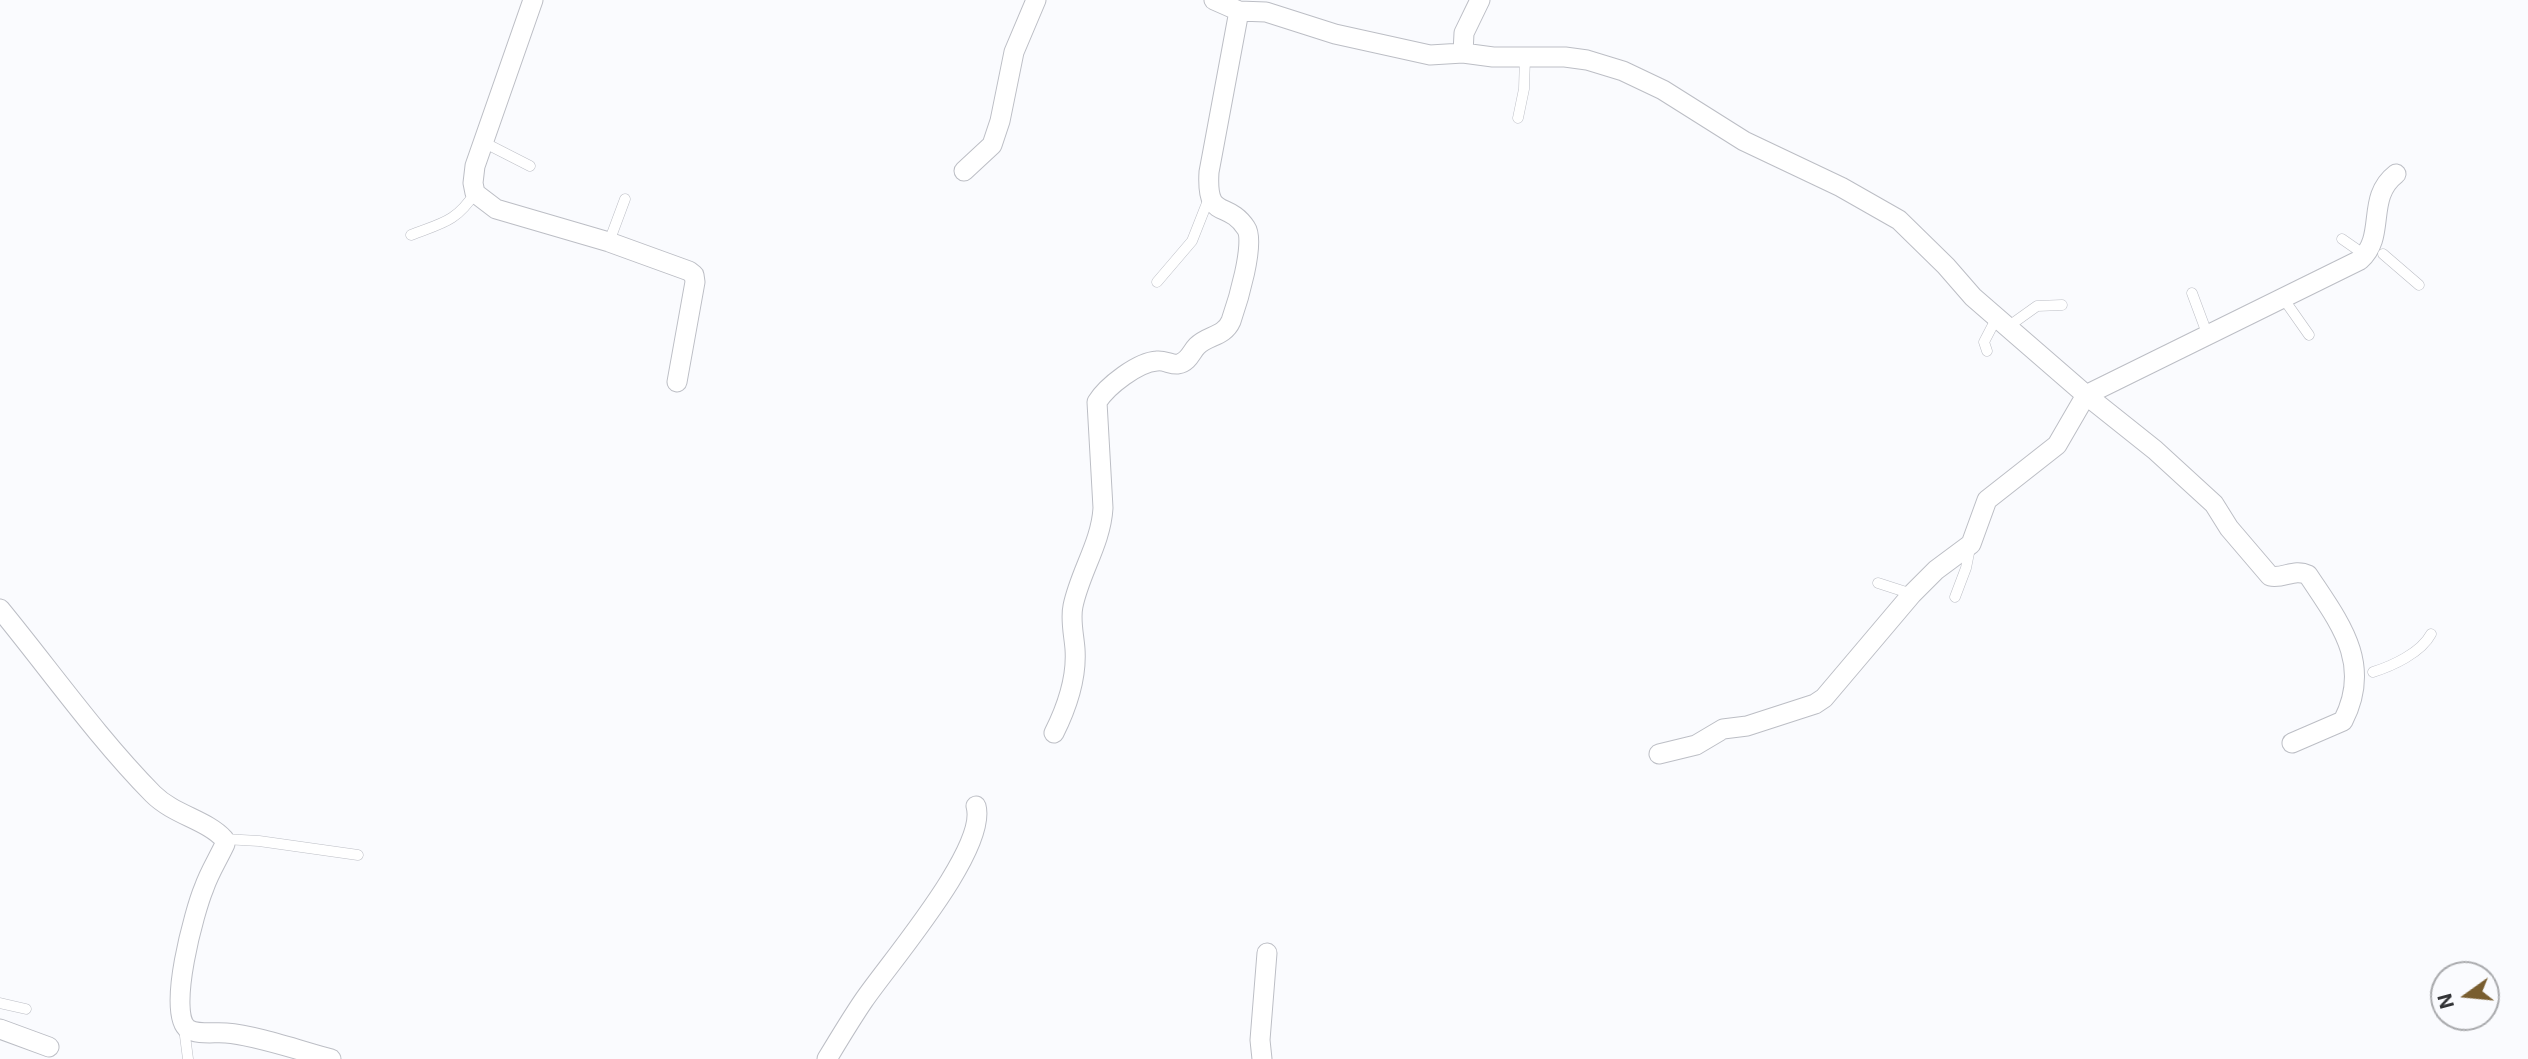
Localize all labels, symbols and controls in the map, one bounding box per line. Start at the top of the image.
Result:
north arrow [2430,961,2500,1031]
text: N [2433,991,2459,1011]

